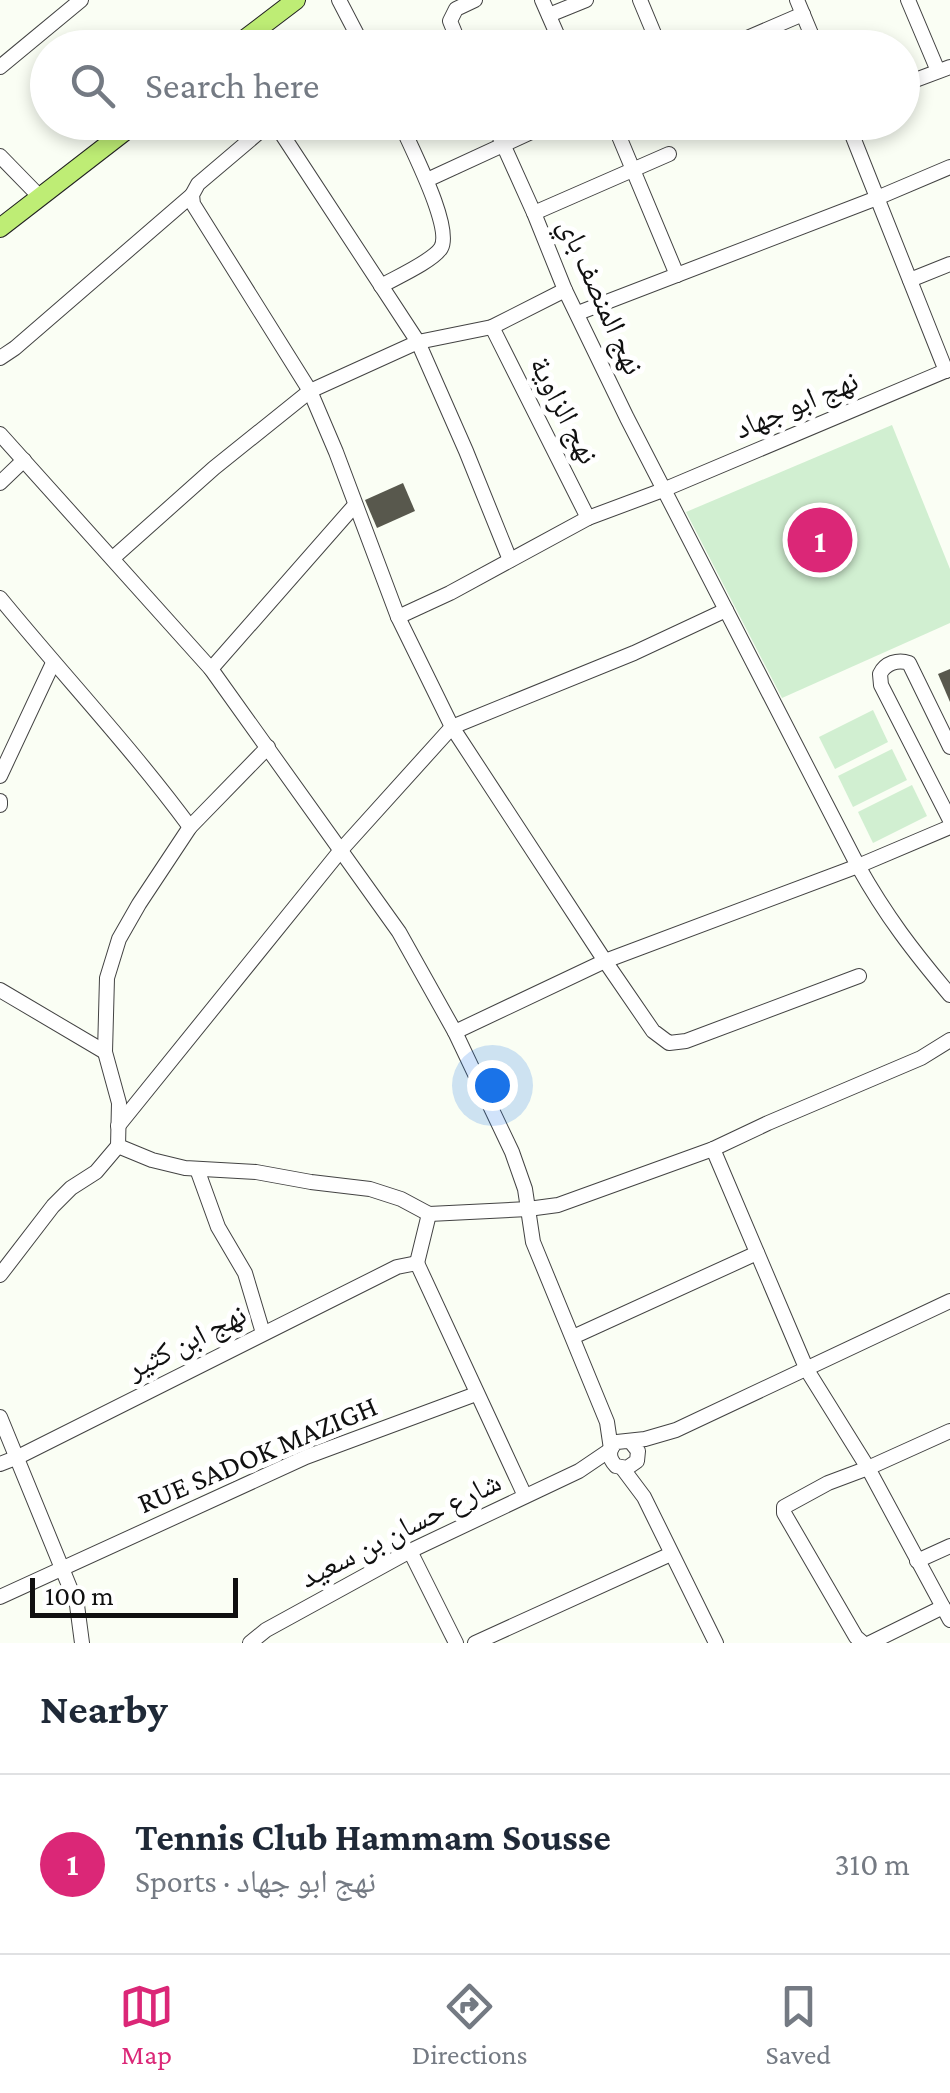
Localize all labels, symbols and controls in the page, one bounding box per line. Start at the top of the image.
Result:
search box [30,30,920,140]
icon: search [65,58,120,113]
text: Search here [145,64,319,106]
street label: نهج المنصف باي [546,213,651,382]
street label: نهج الزاوية [521,351,606,471]
street label: نهج ابو جهاد [729,363,864,448]
pin: 1 [788,502,852,578]
your location [467,1060,518,1111]
street label: نهج ابن كثير [120,1297,253,1388]
street label: RUE SADOK MAZIGH [132,1389,382,1519]
street label: شارع حسان بن سعيد [294,1464,507,1597]
scale bar [30,1573,238,1618]
text: 100 m [45,1580,114,1611]
text: Nearby [40,1685,168,1732]
text: Tennis Club Hammam Sousse [135,1816,611,1858]
text: 1 [67,1846,78,1882]
text: 310 m [834,1846,910,1882]
text: Sports · نهج ابو جهاد [135,1863,376,1899]
tab: Map [119,1979,174,2070]
tab: Directions [412,1979,528,2070]
tab: Saved [765,1979,831,2070]

